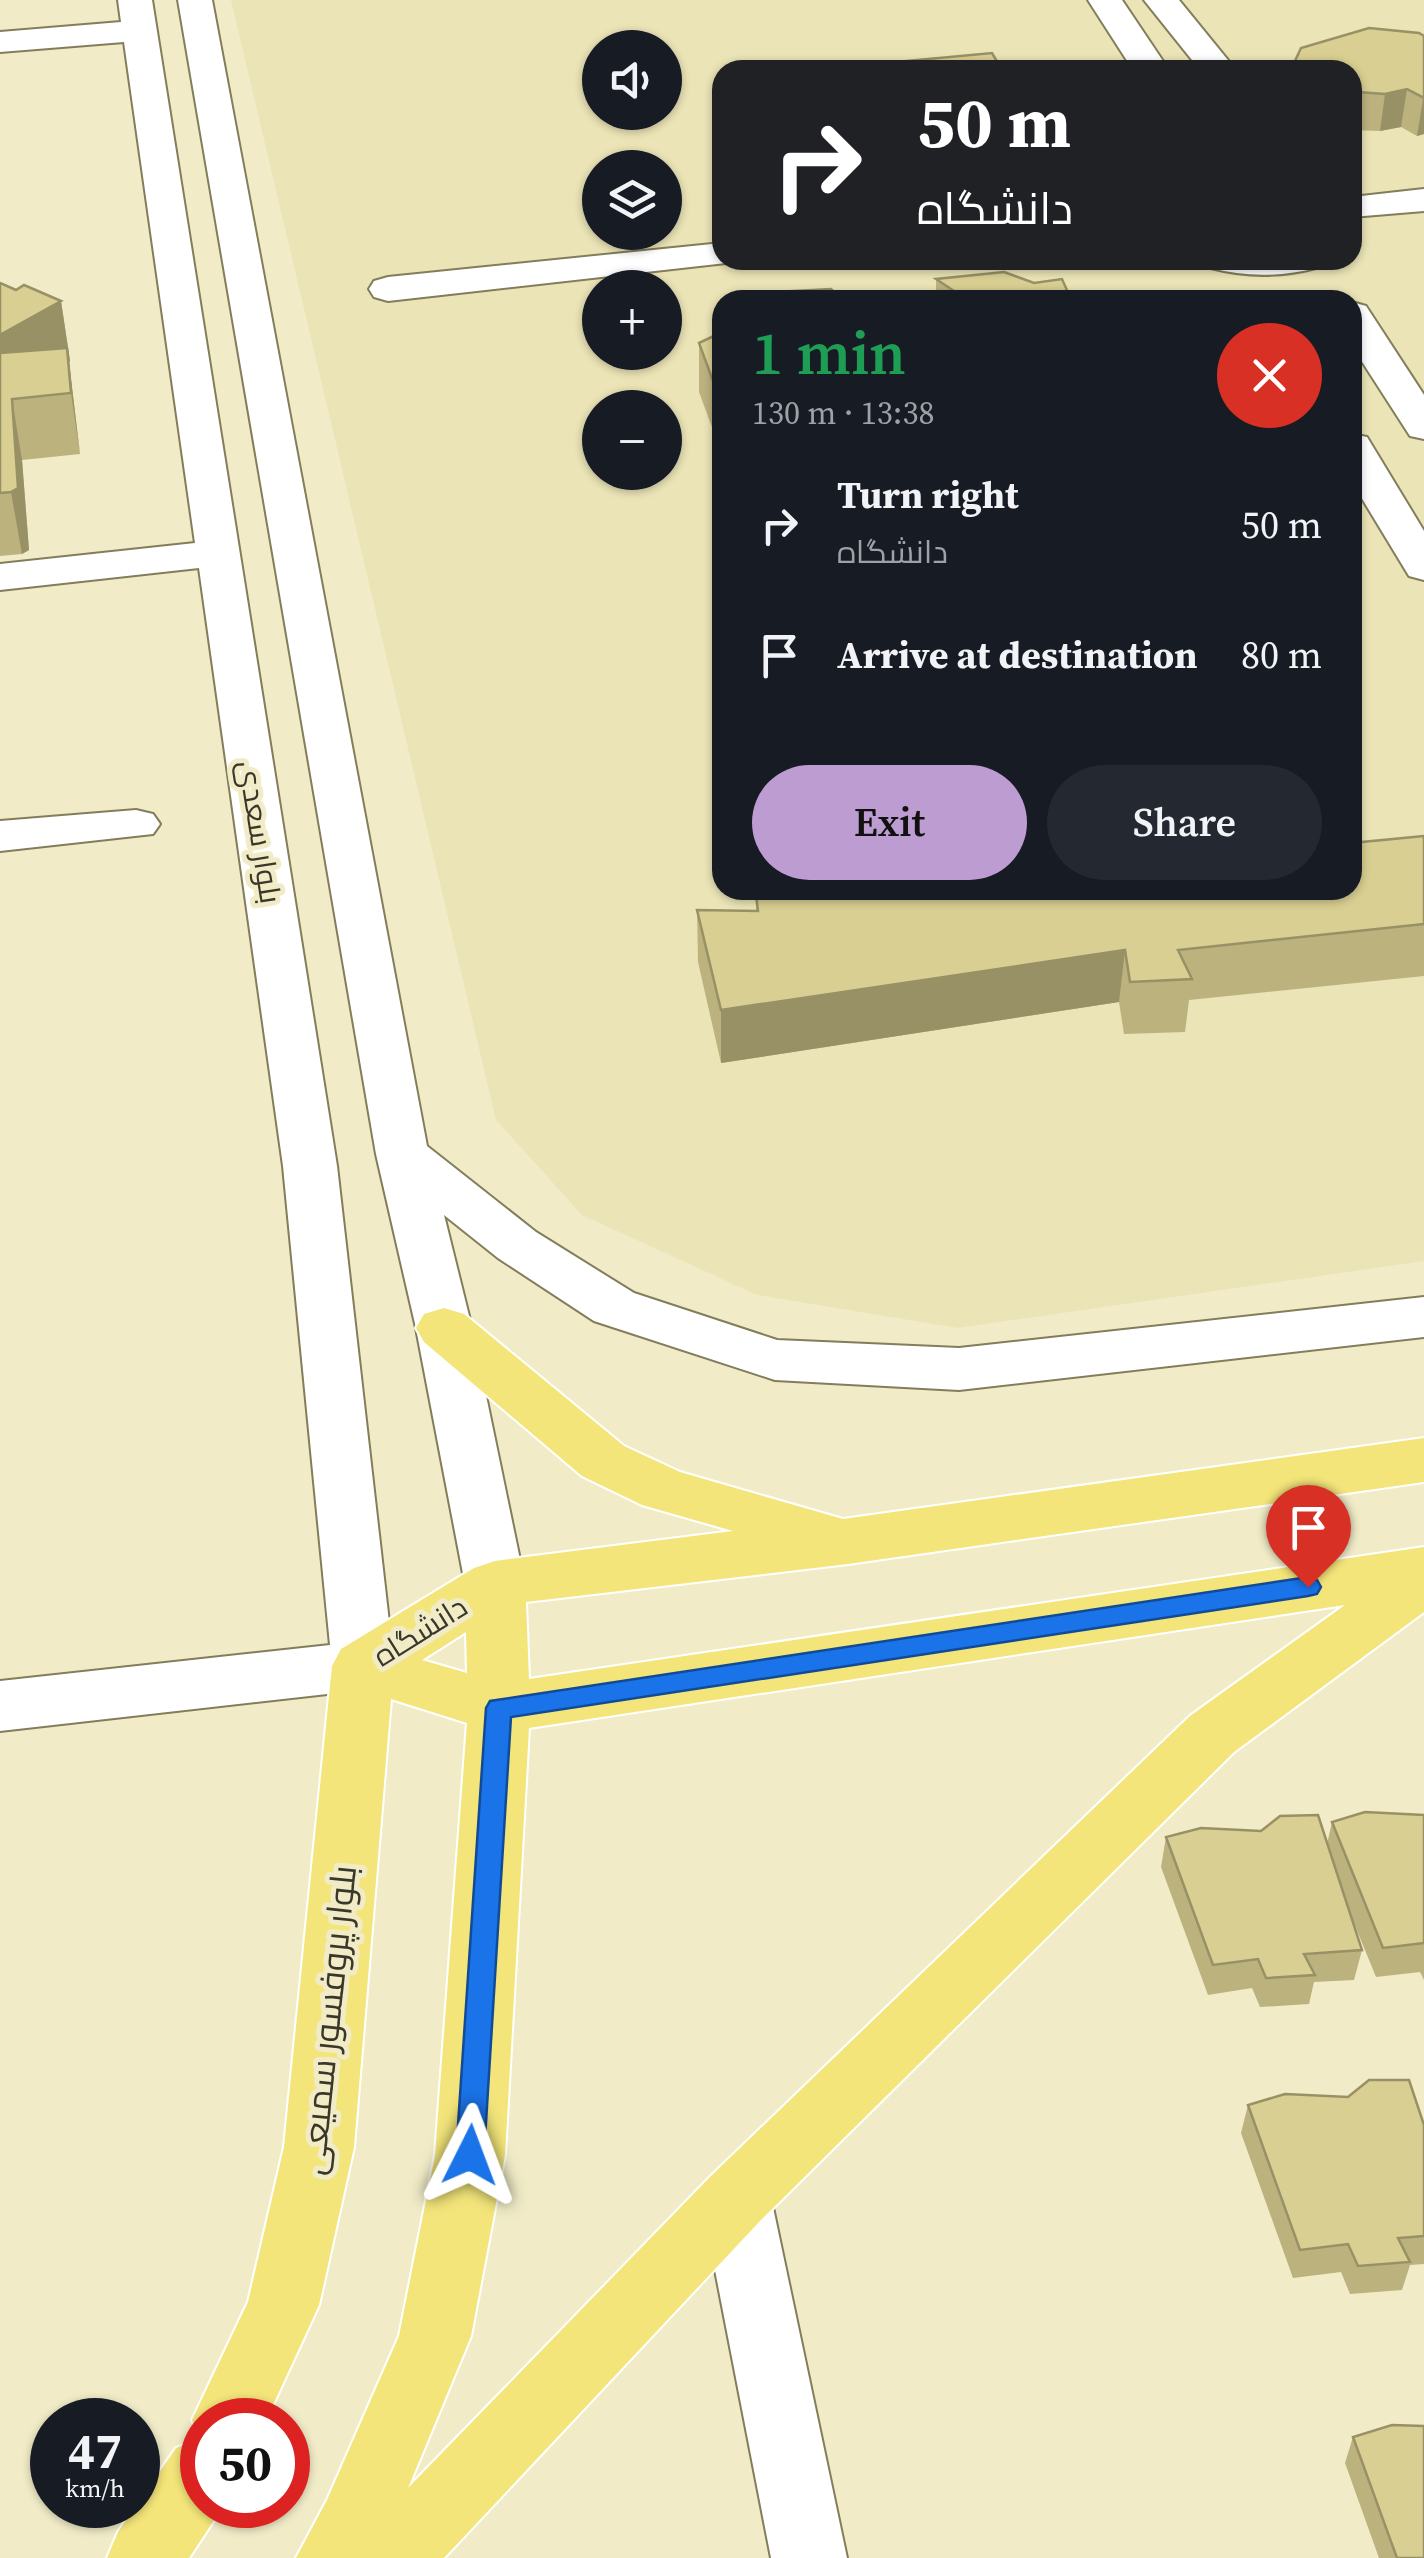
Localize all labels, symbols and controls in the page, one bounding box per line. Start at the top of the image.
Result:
map controls [582,30,682,490]
button: sound [582,30,682,130]
text: 50 m [917,74,1071,170]
icon: right [752,100,882,230]
button: layers [582,150,682,250]
text: دانشگاه [917,177,1073,239]
button: + [582,270,682,370]
text: 1 min [752,312,906,394]
button: close [1217,323,1322,428]
button: − [582,390,682,490]
text: 130 m · 13:38 [752,391,934,435]
text: Turn right [837,469,1019,521]
icon: right [752,498,807,553]
text: 50 m [1241,499,1322,551]
text: دانشگاه [837,530,948,574]
icon: arrive [752,628,807,683]
text: Arrive at destination [837,629,1198,681]
text: 80 m [1241,629,1322,681]
street label: بلوار سعدی [228,758,292,906]
button: Exit [752,765,1027,880]
button: Share [1047,765,1322,880]
pin [1266,1485,1351,1588]
icon: arrive [1281,1500,1336,1555]
street label: دانشگاه [365,1586,475,1676]
street label: بلوار پروفسور سمیعی [288,1863,368,2177]
position arrow [418,2103,522,2207]
speed limit sign: 50 [180,2398,310,2528]
text: 47 [68,2416,122,2485]
text: km/h [65,2471,125,2505]

